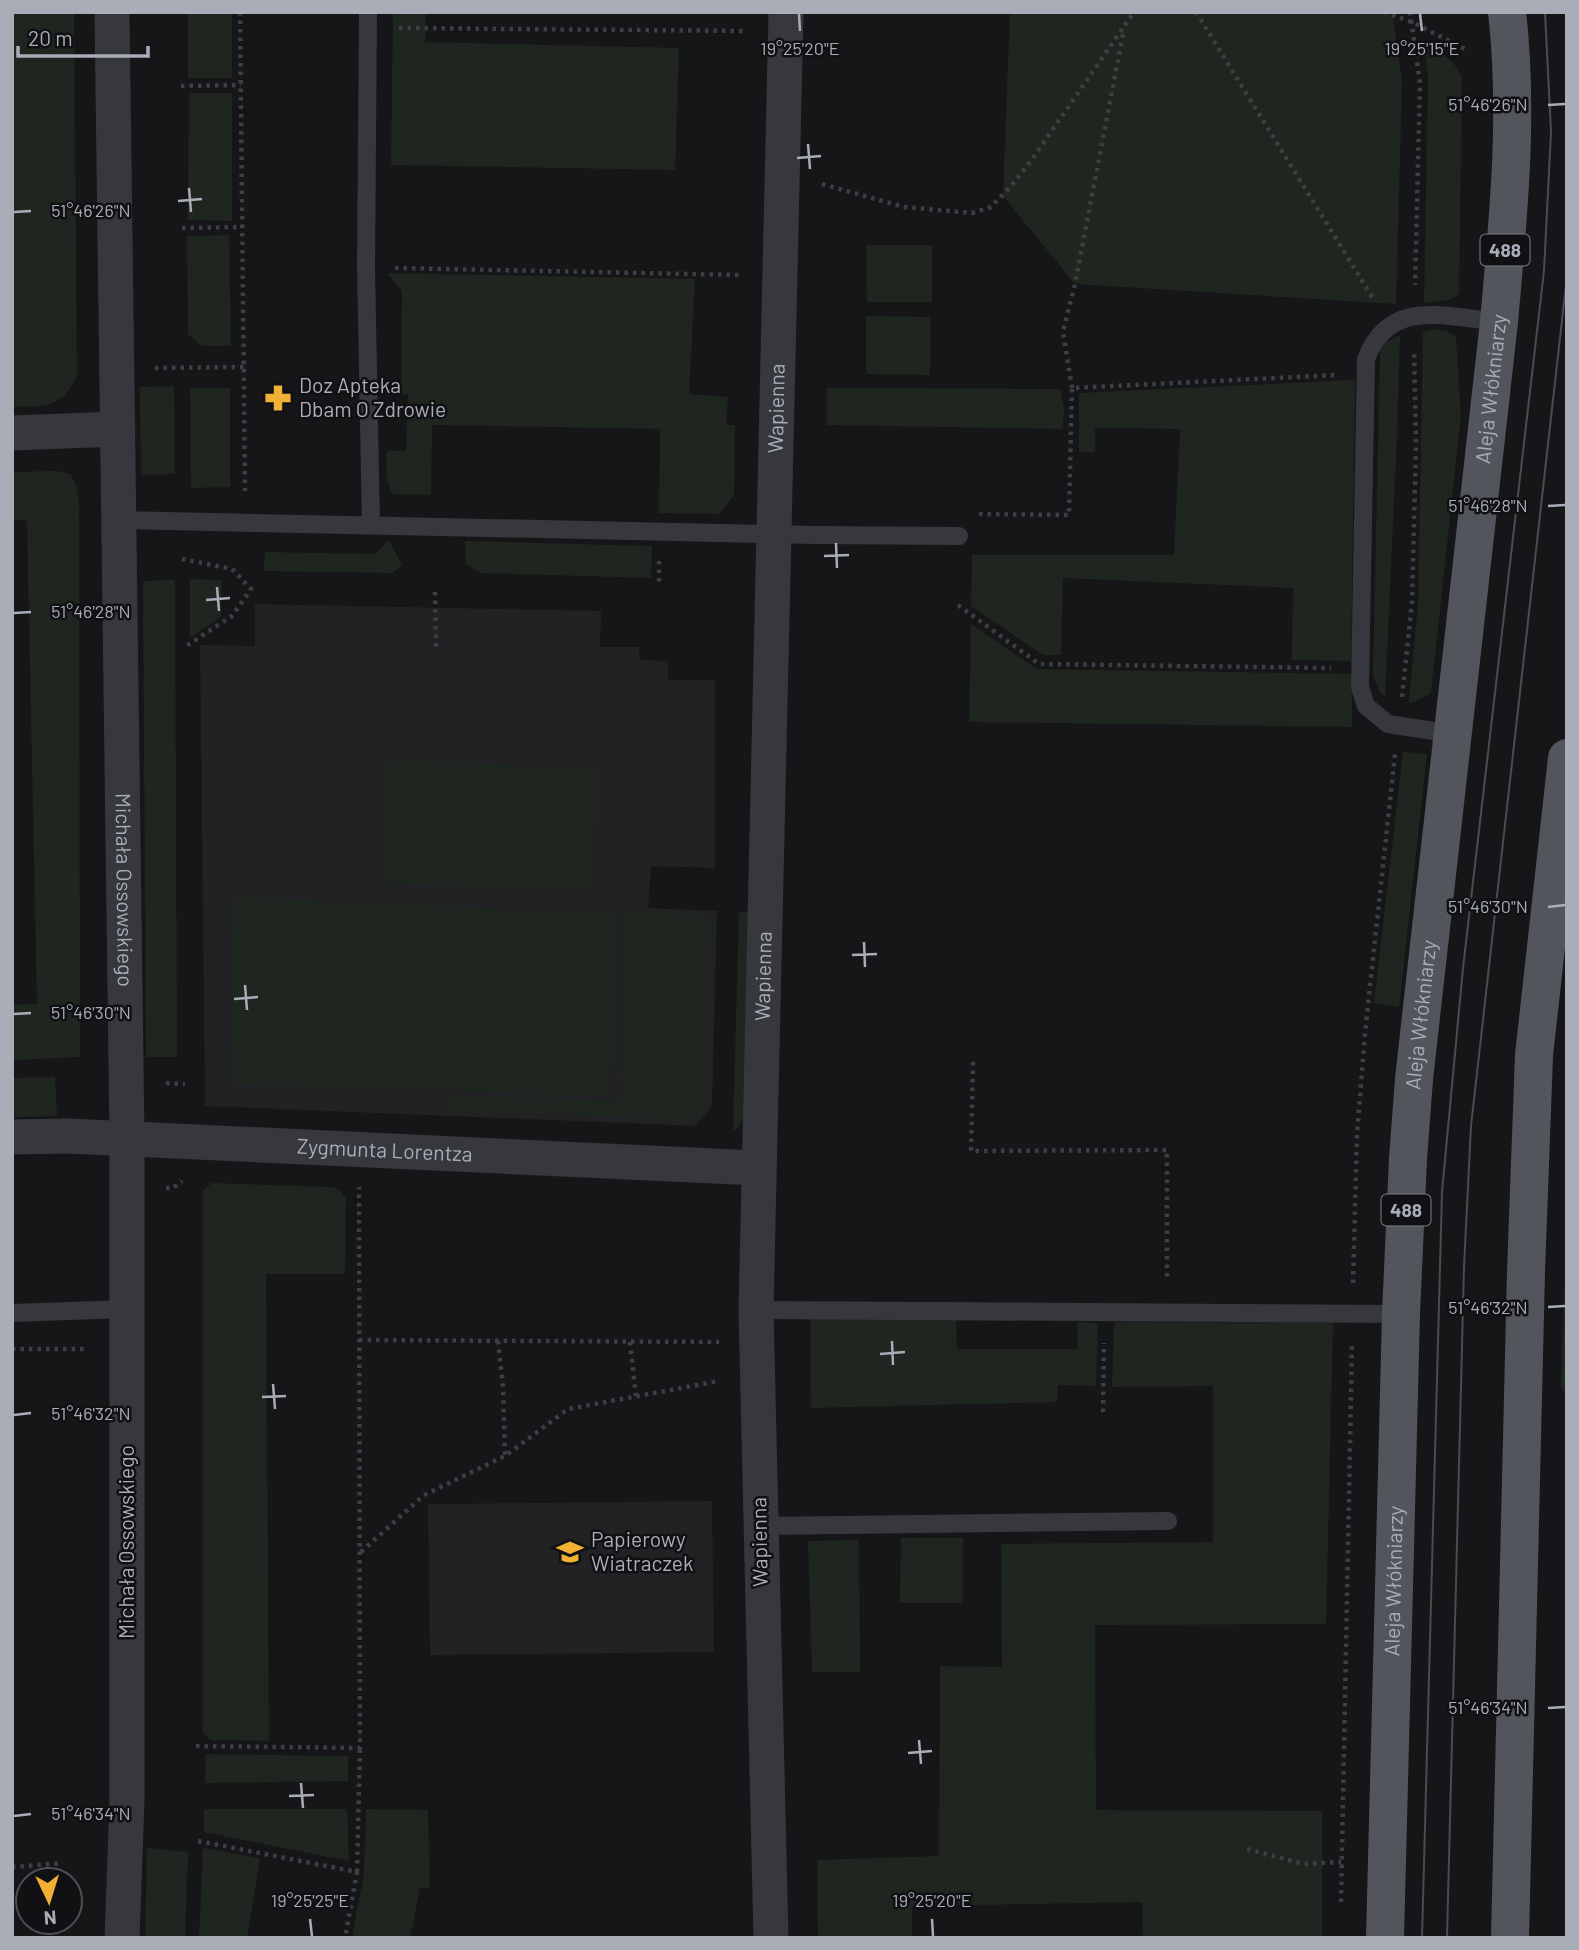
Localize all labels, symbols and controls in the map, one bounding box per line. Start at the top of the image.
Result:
scale bar [18,14,147,58]
text: 20 m [28,25,73,50]
text: 19°25'20"E [760,37,840,59]
text: 19°25'15"E [1385,37,1460,59]
text: 51°46'26"N [1448,93,1528,115]
text: 51°46'26"N [51,199,131,221]
road number: 488 [1480,234,1530,266]
street label: Aleja Włókniarzy [1469,313,1511,465]
street label: Wapienna [762,363,789,454]
place label: Doz Apteka Dbam O Zdrowie [299,372,446,421]
pharmacy icon: Doz Apteka Dbam O Zdrowie [263,383,293,413]
text: 51°46'28"N [1448,494,1528,516]
text: 51°46'28"N [51,600,131,622]
street label: Michała Ossowskiego [111,793,139,987]
text: 51°46'30"N [1448,895,1528,917]
street label: Wapienna [749,931,776,1021]
street label: Aleja Włókniarzy [1399,938,1441,1091]
text: 51°46'30"N [51,1001,131,1023]
street label: Zygmunta Lorentza [296,1133,473,1166]
road number: 488 [1382,1194,1430,1226]
text: 51°46'32"N [1448,1296,1528,1318]
text: 51°46'32"N [51,1402,131,1424]
street label: Michała Ossowskiego [113,1445,138,1639]
street label: Wapienna [745,1497,772,1587]
street label: Aleja Włókniarzy [1378,1505,1407,1657]
place label: Papierowy Wiatraczek [591,1526,693,1575]
school or university icon: Papierowy Wiatraczek [555,1537,585,1567]
text: 51°46'34"N [1448,1696,1528,1718]
text: 51°46'34"N [51,1802,131,1824]
north arrow [14,1866,84,1936]
text: 19°25'25"E [271,1889,349,1911]
text: 19°25'20"E [892,1889,972,1911]
text: N [43,1907,57,1930]

